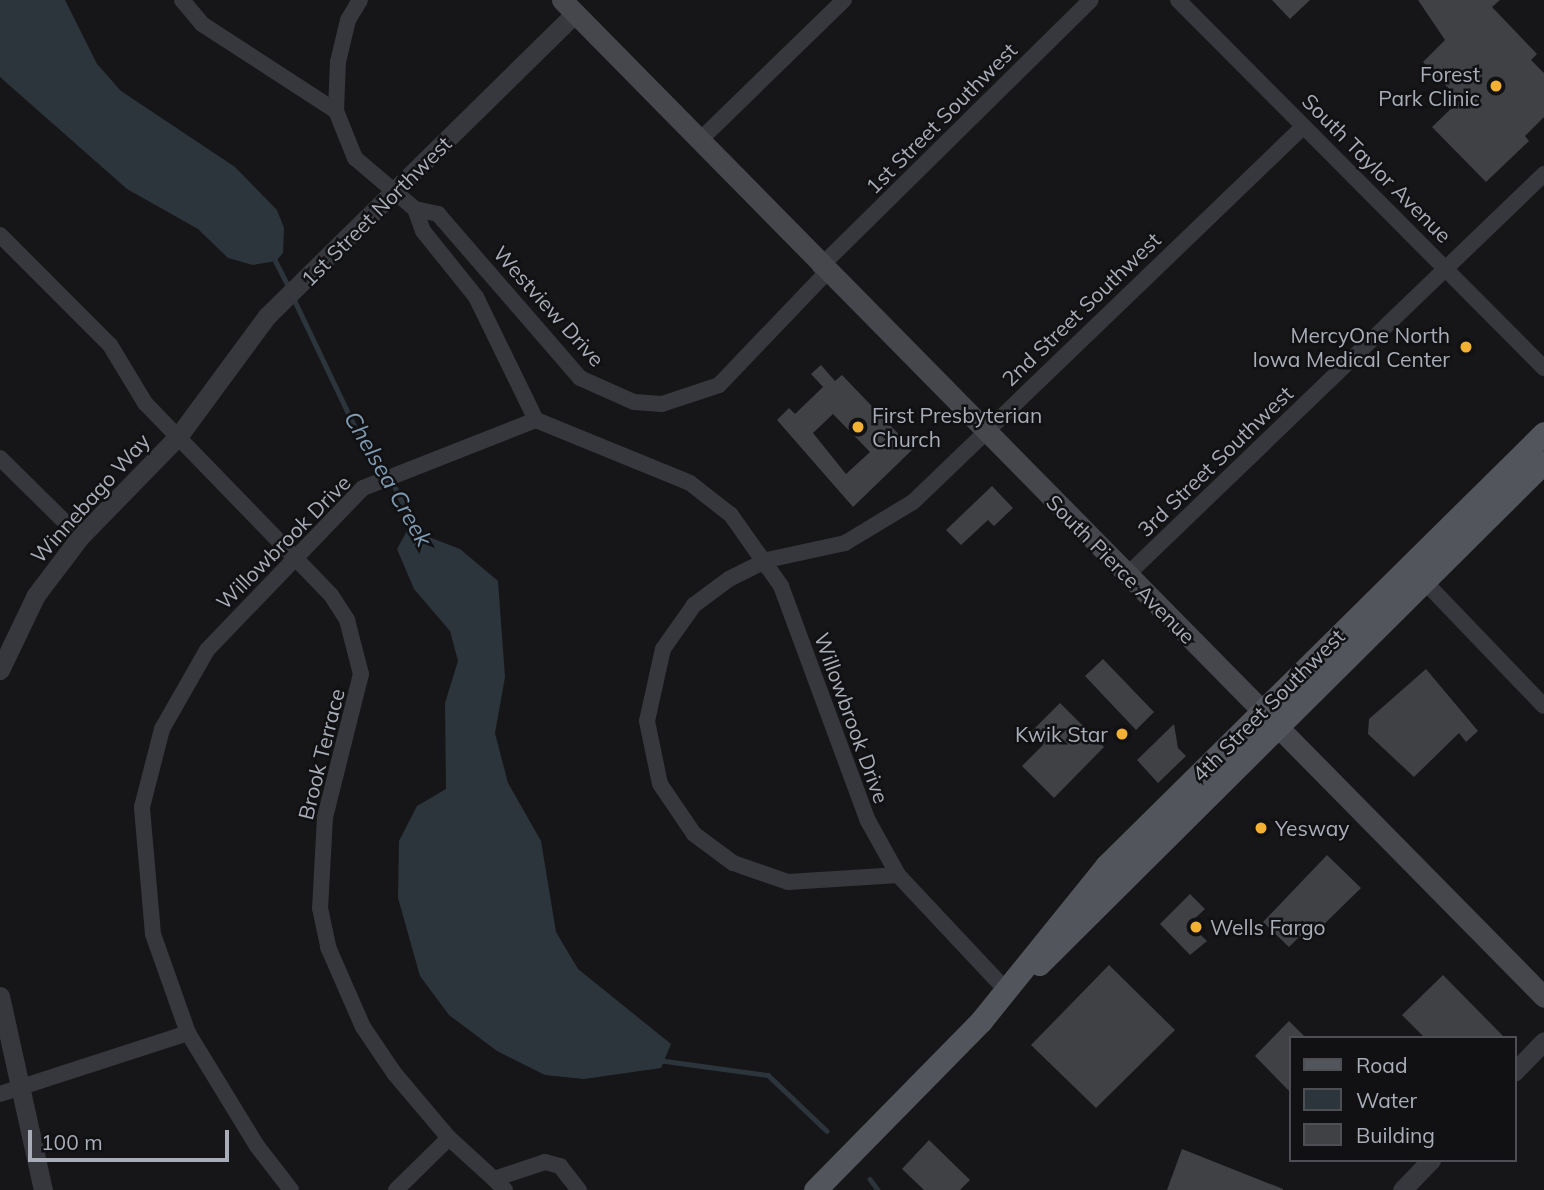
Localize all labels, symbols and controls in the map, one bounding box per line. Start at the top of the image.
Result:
street label: 1st Street Southwest [860,37,1022,199]
place label: Forest Park Clinic [1378,61,1480,111]
marker: Forest Park Clinic [1486,76,1506,96]
street label: South Taylor Avenue [1297,88,1457,248]
street label: 1st Street Northwest [296,131,456,291]
street label: 2nd Street Southwest [997,227,1165,391]
street label: Westview Drive [488,241,610,371]
place label: MercyOne North Iowa Medical Center [1253,322,1450,372]
marker: MercyOne North Iowa Medical Center [1456,337,1476,357]
street label: 3rd Street Southwest [1132,381,1298,541]
place label: First Presbyterian Church [872,402,1042,452]
water label: Chelsea Creek [338,406,438,552]
marker: First Presbyterian Church [850,419,866,435]
street label: Winnebago Way [25,428,155,568]
street label: Willowbrook Drive [211,470,355,614]
street label: South Pierce Avenue [1041,489,1201,649]
street label: 4th Street Southwest [1187,624,1349,786]
street label: Willowbrook Drive [809,629,895,807]
street label: Brook Terrace [293,686,349,822]
place label: Kwik Star [1015,721,1108,747]
marker: Kwik Star [1114,726,1130,742]
place label: Yesway [1275,815,1349,841]
marker: Yesway [1253,820,1269,836]
place label: Wells Fargo [1210,914,1326,940]
marker: Wells Fargo [1188,919,1204,935]
legend [1288,1036,1516,1162]
text: Road [1356,1052,1407,1078]
text: Water [1356,1087,1417,1113]
scale bar [32,1116,233,1160]
text: Building [1356,1122,1435,1148]
text: 100 m [41,1129,103,1155]

